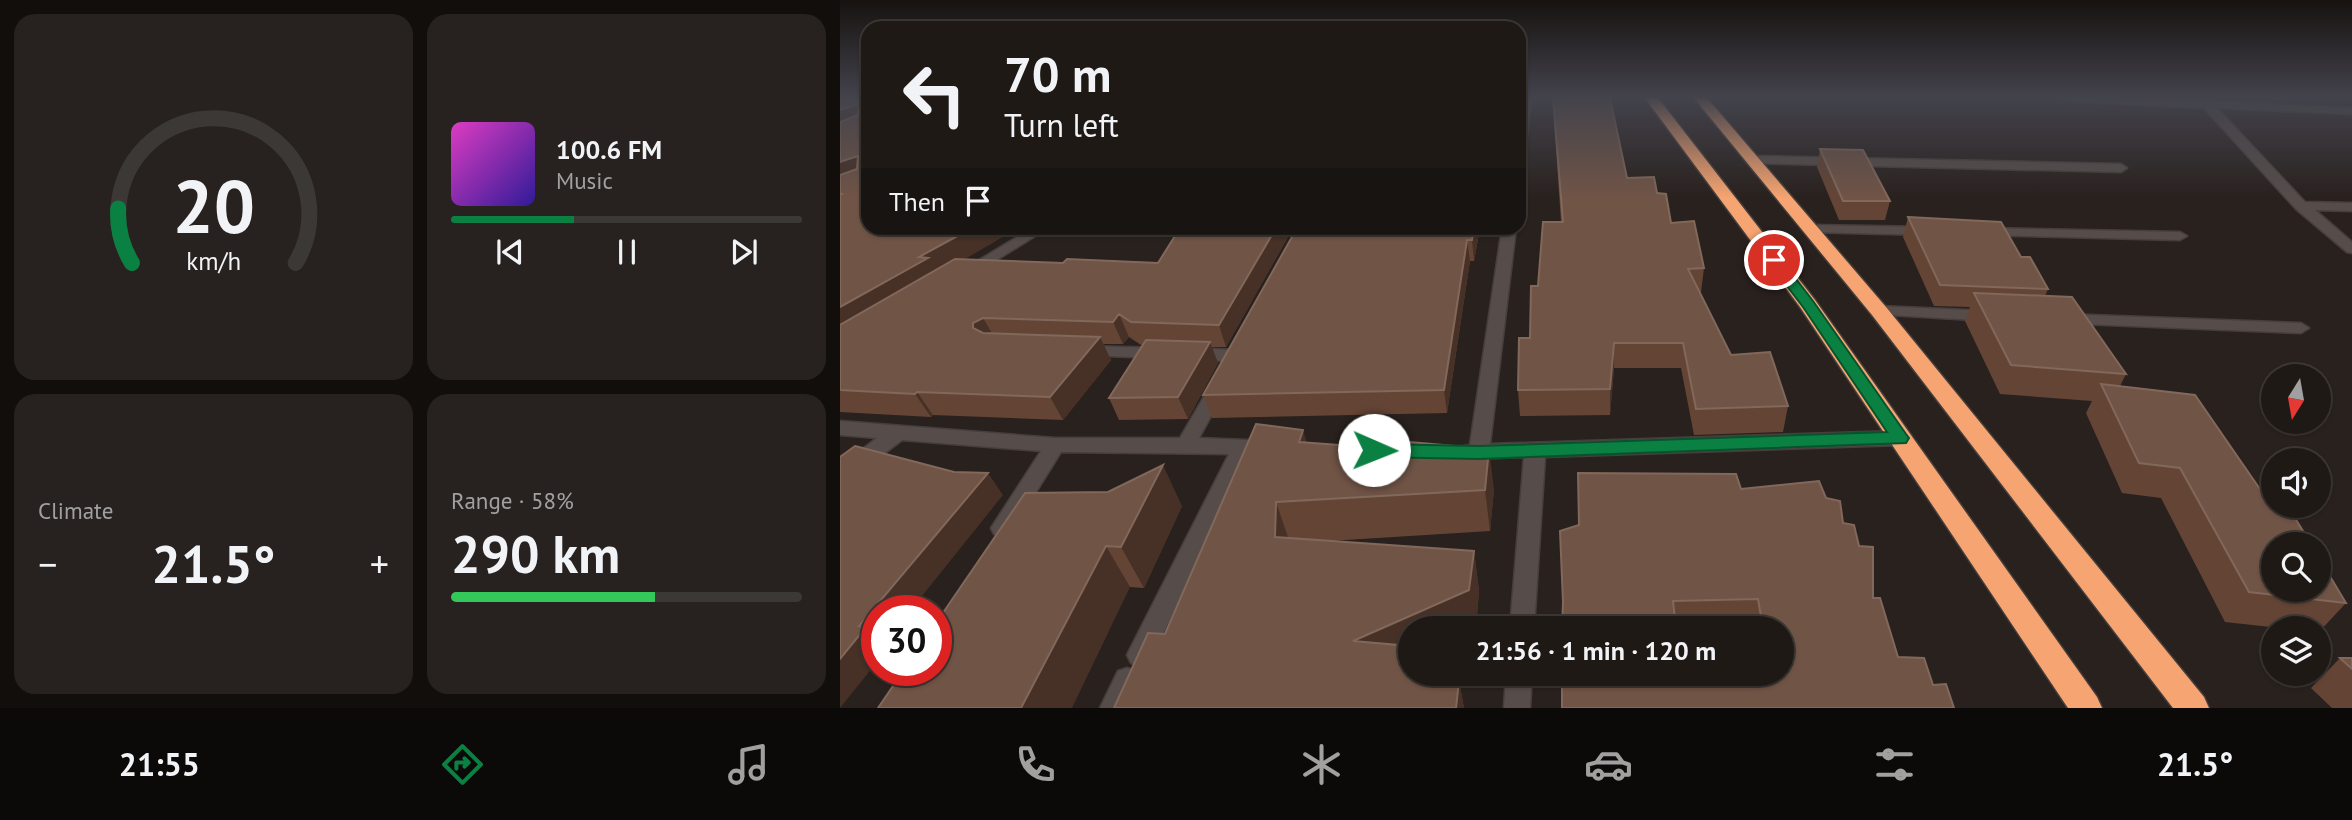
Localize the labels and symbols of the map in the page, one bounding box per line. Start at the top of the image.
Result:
pin [1744,230,1804,290]
north arrow [2261,364,2331,434]
position arrow [1337,413,1411,487]
speed limit sign: 30 [861,595,952,686]

